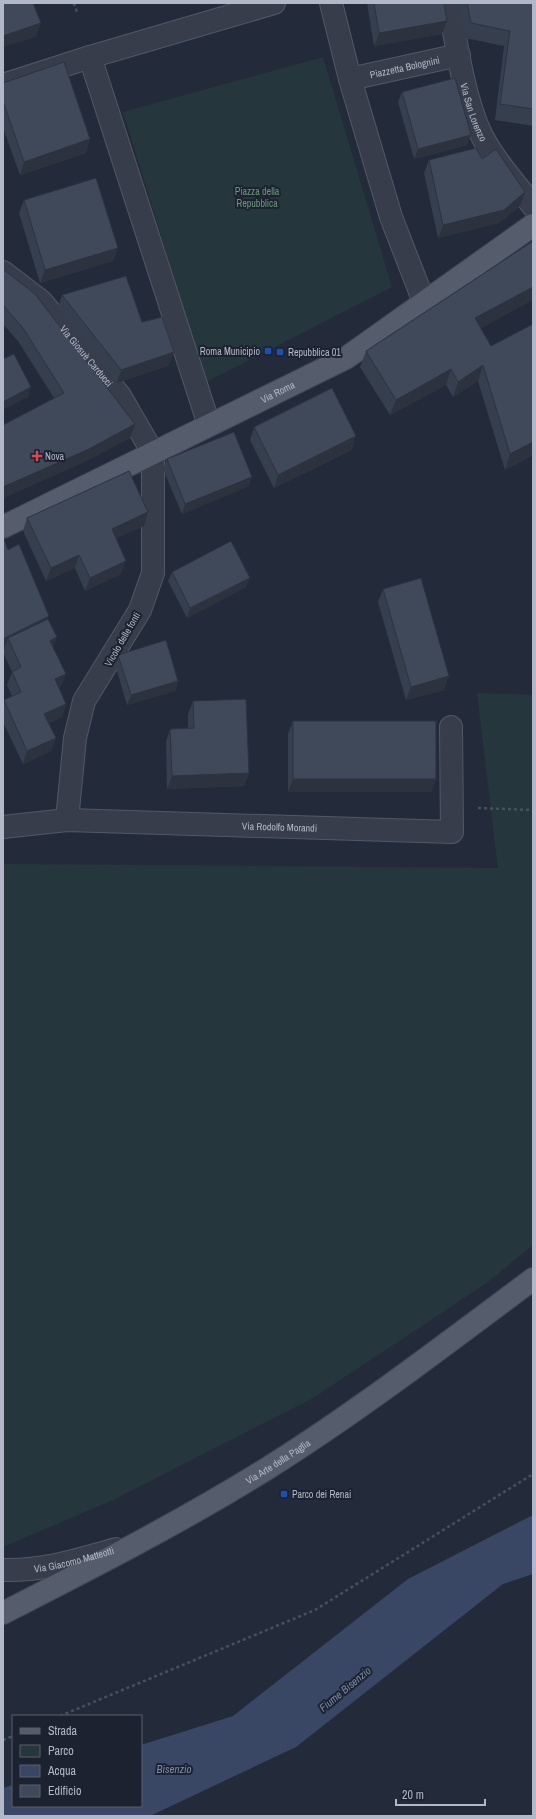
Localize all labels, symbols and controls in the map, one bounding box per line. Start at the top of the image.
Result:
street label: Piazzetta Bolognini [369,53,441,81]
street label: Via San Lorenzo [457,82,490,144]
park label: Piazza della Repubblica [235,185,280,210]
street label: Via Giosuè Carducci [57,323,115,389]
place label: Roma Municipio [200,345,260,358]
marker: Roma Municipio [263,346,273,356]
place label: Repubblica 01 [288,346,341,359]
marker: Repubblica 01 [275,347,285,357]
street label: Via Roma [259,378,297,406]
place label: Nova [45,450,65,463]
marker: Nova [32,451,42,461]
street label: Vicolo delle fonti [102,610,143,669]
street label: Via Rodolfo Morandi [242,819,317,835]
street label: Via Arte della Paglia [243,1436,313,1487]
place label: Parco dei Renai [292,1488,351,1501]
marker: Parco dei Renai [279,1489,289,1499]
street label: Via Giacomo Matteotti [33,1544,116,1575]
water label: Fiume Bisenzio [316,1663,374,1715]
legend [12,1715,142,1807]
text: Strada [48,1723,78,1739]
text: Parco [48,1743,74,1759]
water label: Bisenzio [156,1762,192,1776]
text: Acqua [47,1763,76,1779]
scale bar [396,1781,485,1807]
text: Edificio [48,1783,81,1799]
text: 20 m [402,1787,424,1803]

